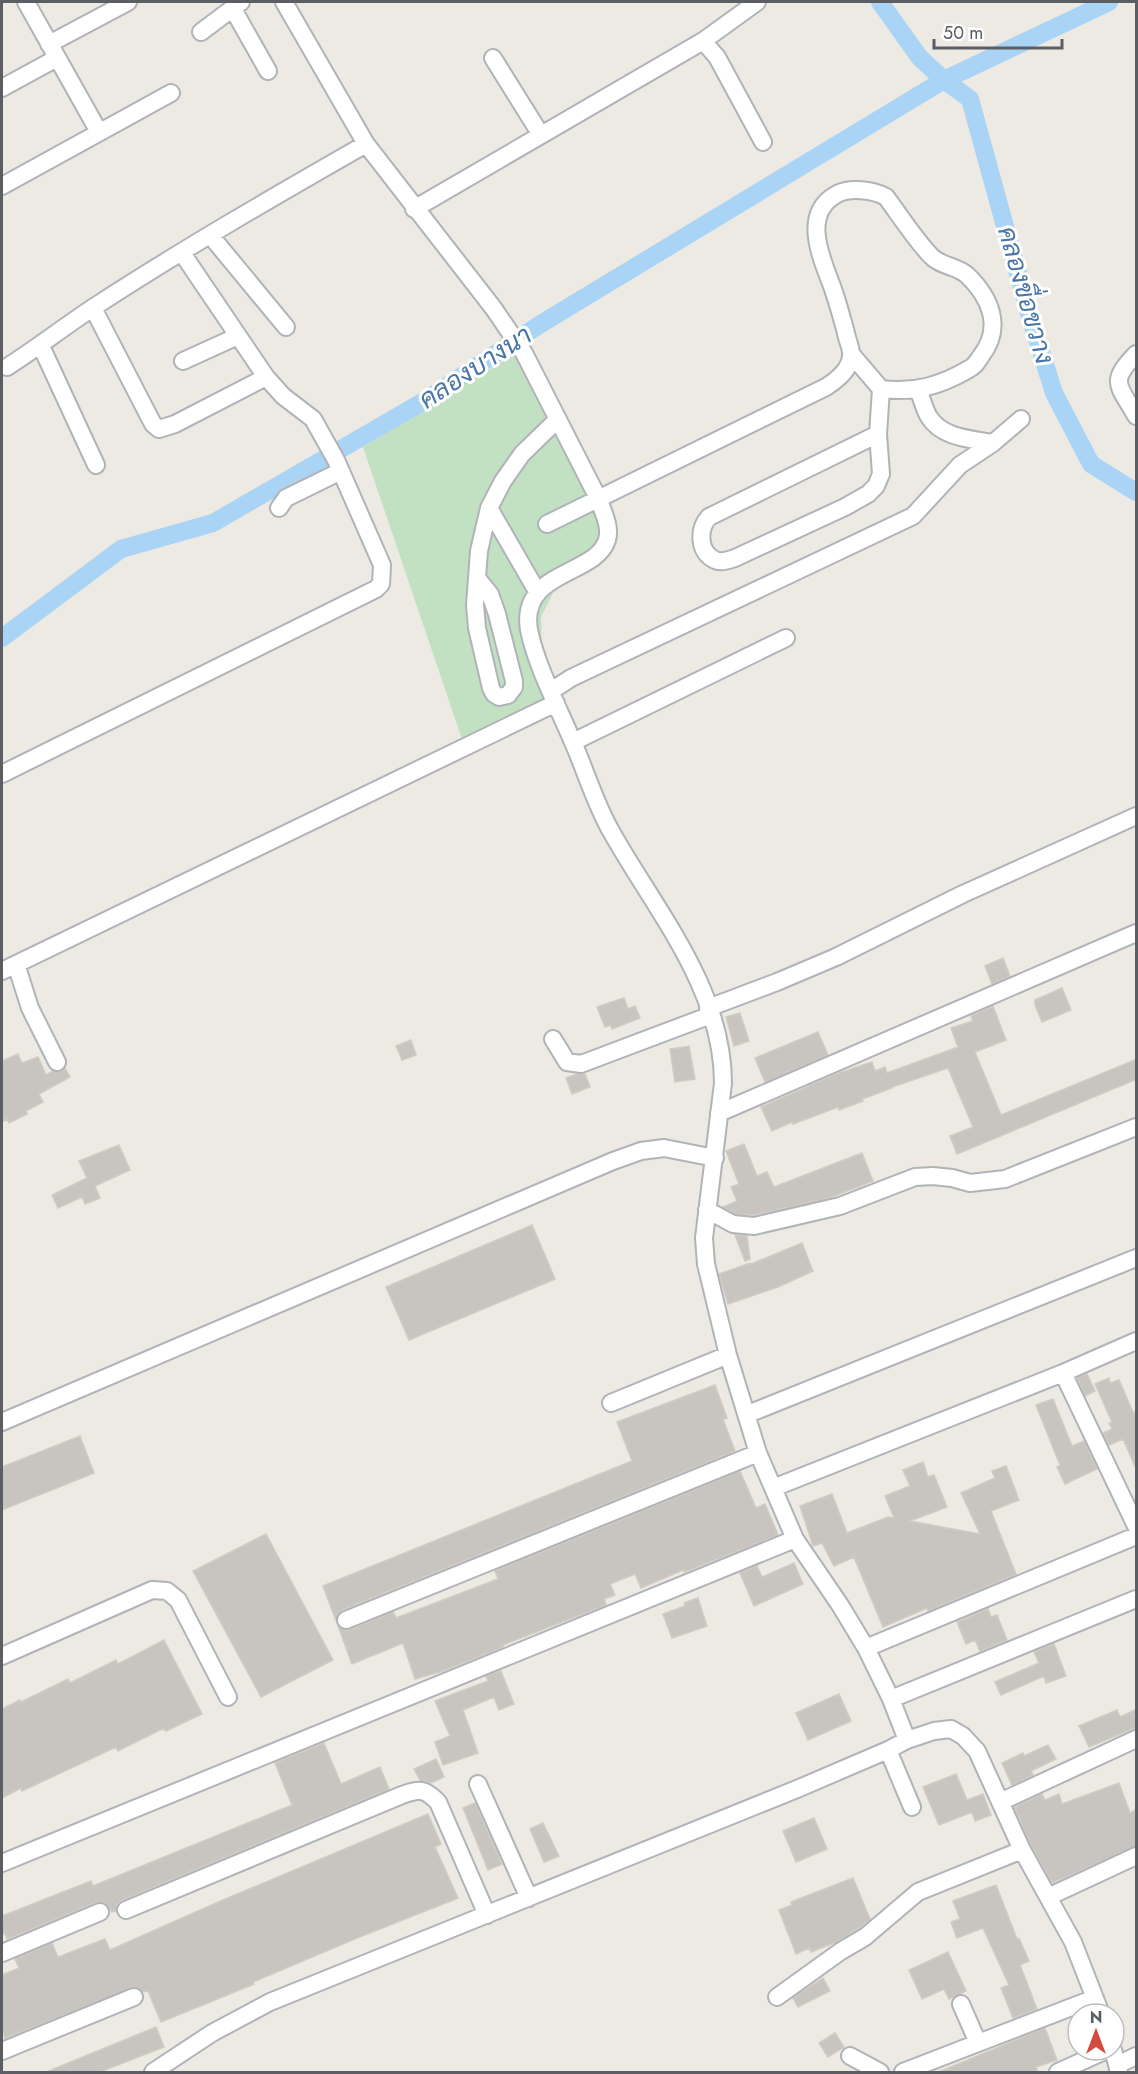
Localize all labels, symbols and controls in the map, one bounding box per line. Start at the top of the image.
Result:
scale bar [934,12,1062,50]
text: 50 m [943,20,983,46]
water label: คลองขื่อขวาง [988,221,1067,368]
water label: คลองบางนา [411,316,539,418]
north arrow [1066,2002,1126,2062]
text: N [1090,2006,1102,2029]

